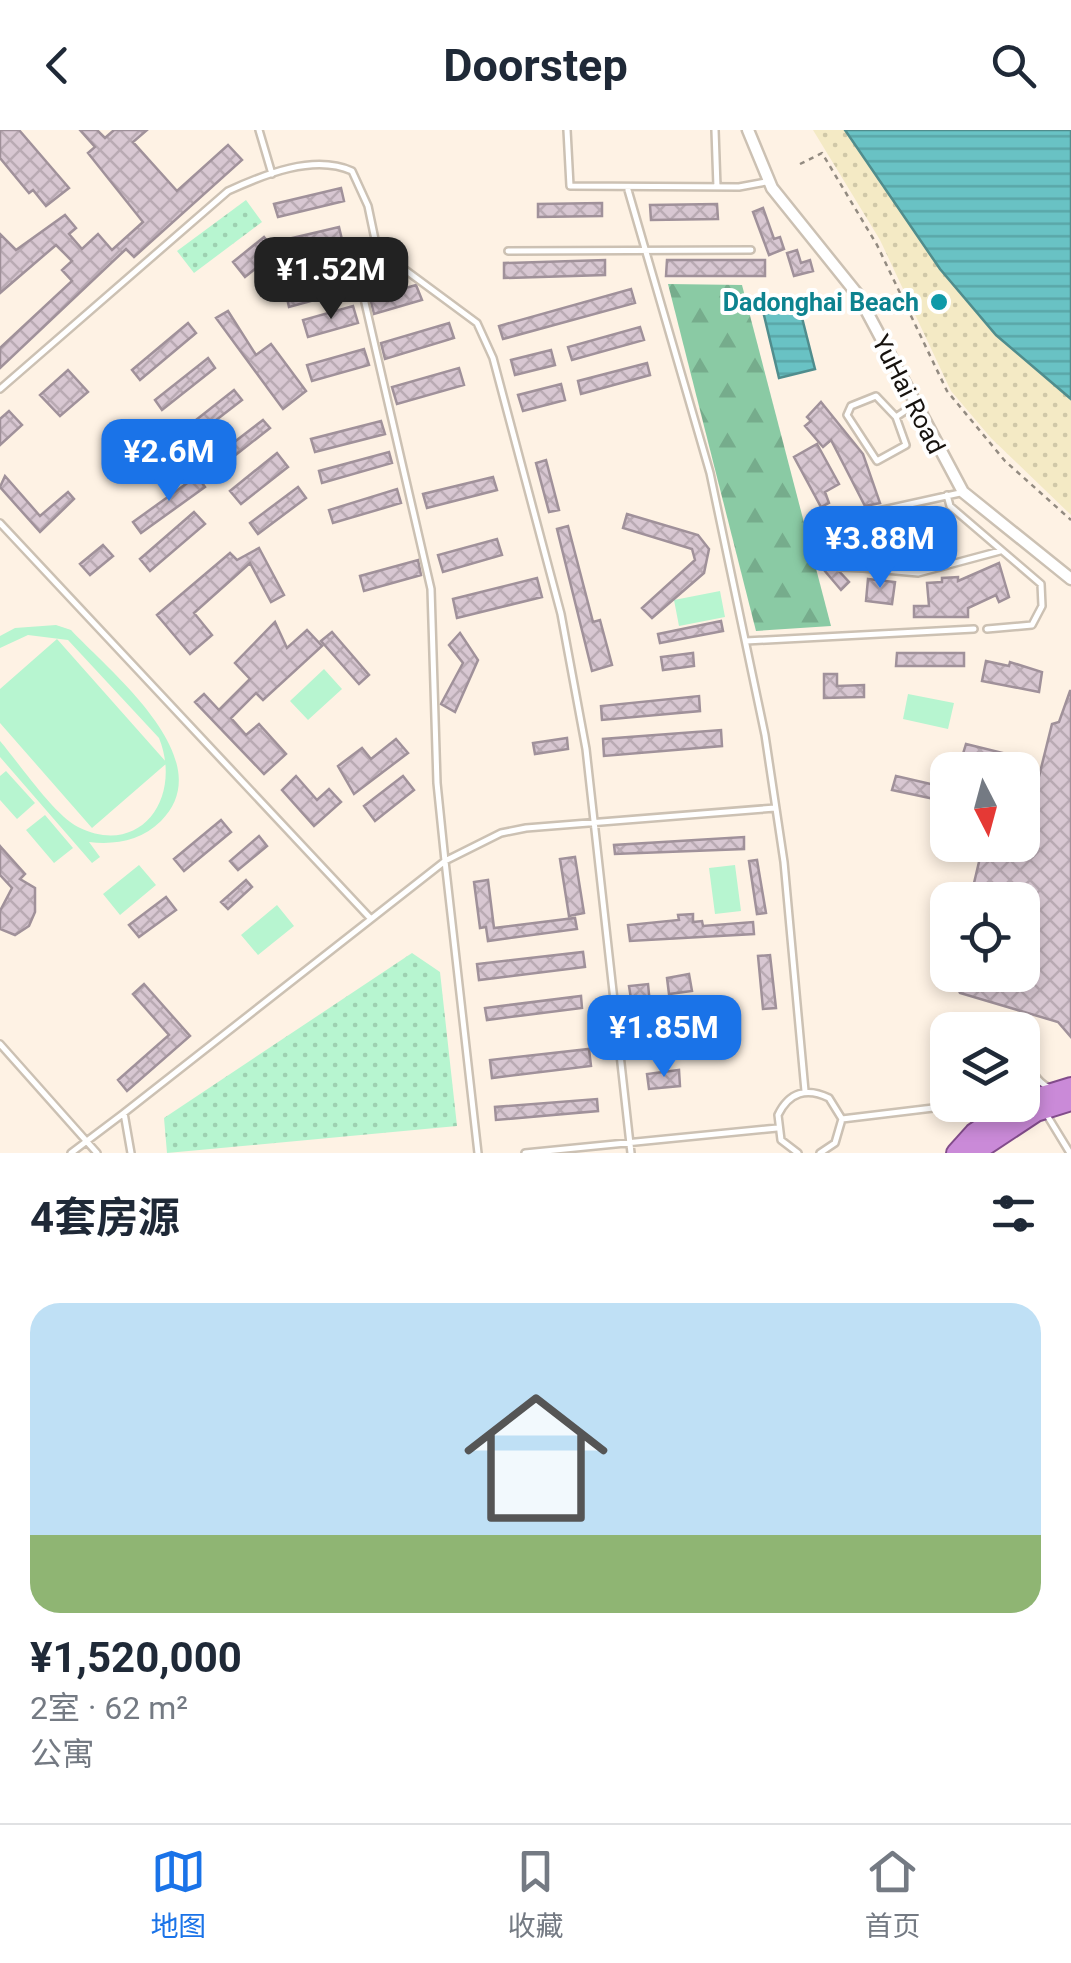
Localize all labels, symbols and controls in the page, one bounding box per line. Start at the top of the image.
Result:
icon: back [30,38,85,93]
icon: search [986,38,1041,93]
text: Doorstep [443,39,628,92]
pin: ¥1.52M [250,237,412,322]
text: ¥1.52M [276,250,386,288]
place label: Dadonghai Beach [723,288,919,317]
marker: Dadonghai Beach [928,291,950,313]
street label: YuHai Road [866,330,951,458]
pin: ¥2.6M [99,419,239,504]
text: ¥2.6M [123,432,215,470]
pin: ¥3.88M [799,506,961,591]
text: ¥3.88M [825,519,935,557]
north arrow [930,752,1040,862]
map controls [930,752,1040,1122]
button: locate [930,882,1040,992]
pin: ¥1.85M [583,995,745,1080]
text: ¥1.85M [609,1008,719,1046]
button: layers [930,1012,1040,1122]
icon: filters [986,1186,1041,1241]
text: 4套房源 [30,1193,180,1242]
icon: home [446,1368,626,1548]
text: ¥1,520,000 [30,1633,242,1682]
text: 2室 · 62 m² [30,1689,188,1727]
text: 公寓 [30,1735,94,1773]
tab: 地图 [150,1844,207,1944]
tab: 收藏 [507,1844,564,1944]
tab: 首页 [864,1844,921,1944]

